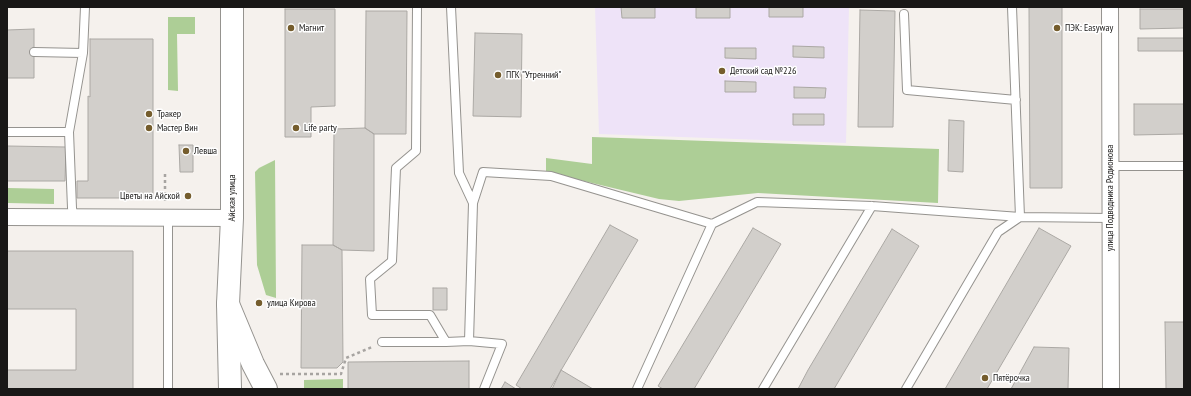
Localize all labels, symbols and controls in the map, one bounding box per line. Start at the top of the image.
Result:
place label: Магнит [299,22,324,34]
place label: ПЭК: Easyway [1065,22,1113,34]
marker: Магнит [286,23,296,33]
marker: ПЭК: Easyway [1052,23,1062,33]
place label: Детский сад №226 [730,65,797,77]
marker: Детский сад №226 [717,66,727,76]
place label: ПГК "Утренний" [506,69,561,81]
marker: ПГК "Утренний" [493,70,503,80]
place label: Тракер [157,108,181,120]
marker: Тракер [144,109,154,119]
place label: Мастер Вин [157,122,198,134]
place label: Life party [304,122,337,134]
marker: Мастер Вин [144,123,154,133]
marker: Life party [291,123,301,133]
place label: Левша [194,145,217,157]
street label: улица Подводника Родионова [1104,145,1116,251]
marker: Левша [181,146,191,156]
street label: Айская улица [226,174,238,222]
place label: Цветы на Айской [120,190,180,202]
marker: Цветы на Айской [183,191,193,201]
place label: улица Кирова [267,297,316,309]
marker: улица Кирова [254,298,264,308]
place label: Пятёрочка [993,372,1030,384]
marker: Пятёрочка [980,373,990,383]

